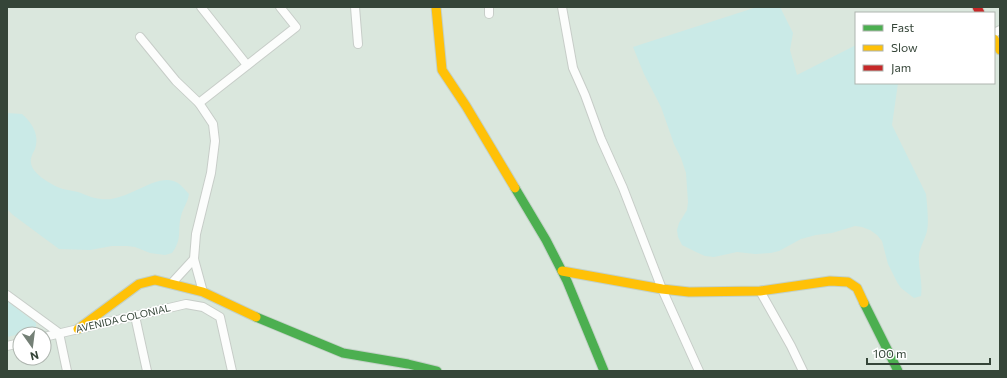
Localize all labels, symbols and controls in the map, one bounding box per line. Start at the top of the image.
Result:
legend [855,12,995,84]
text: Fast [891,20,914,34]
text: Slow [891,40,918,54]
text: Jam [891,60,911,75]
street label: AVENIDA COLONIAL [74,301,172,335]
north arrow [12,326,52,366]
scale bar [867,340,990,366]
text: 100 m [873,346,907,360]
text: N [29,349,40,363]

